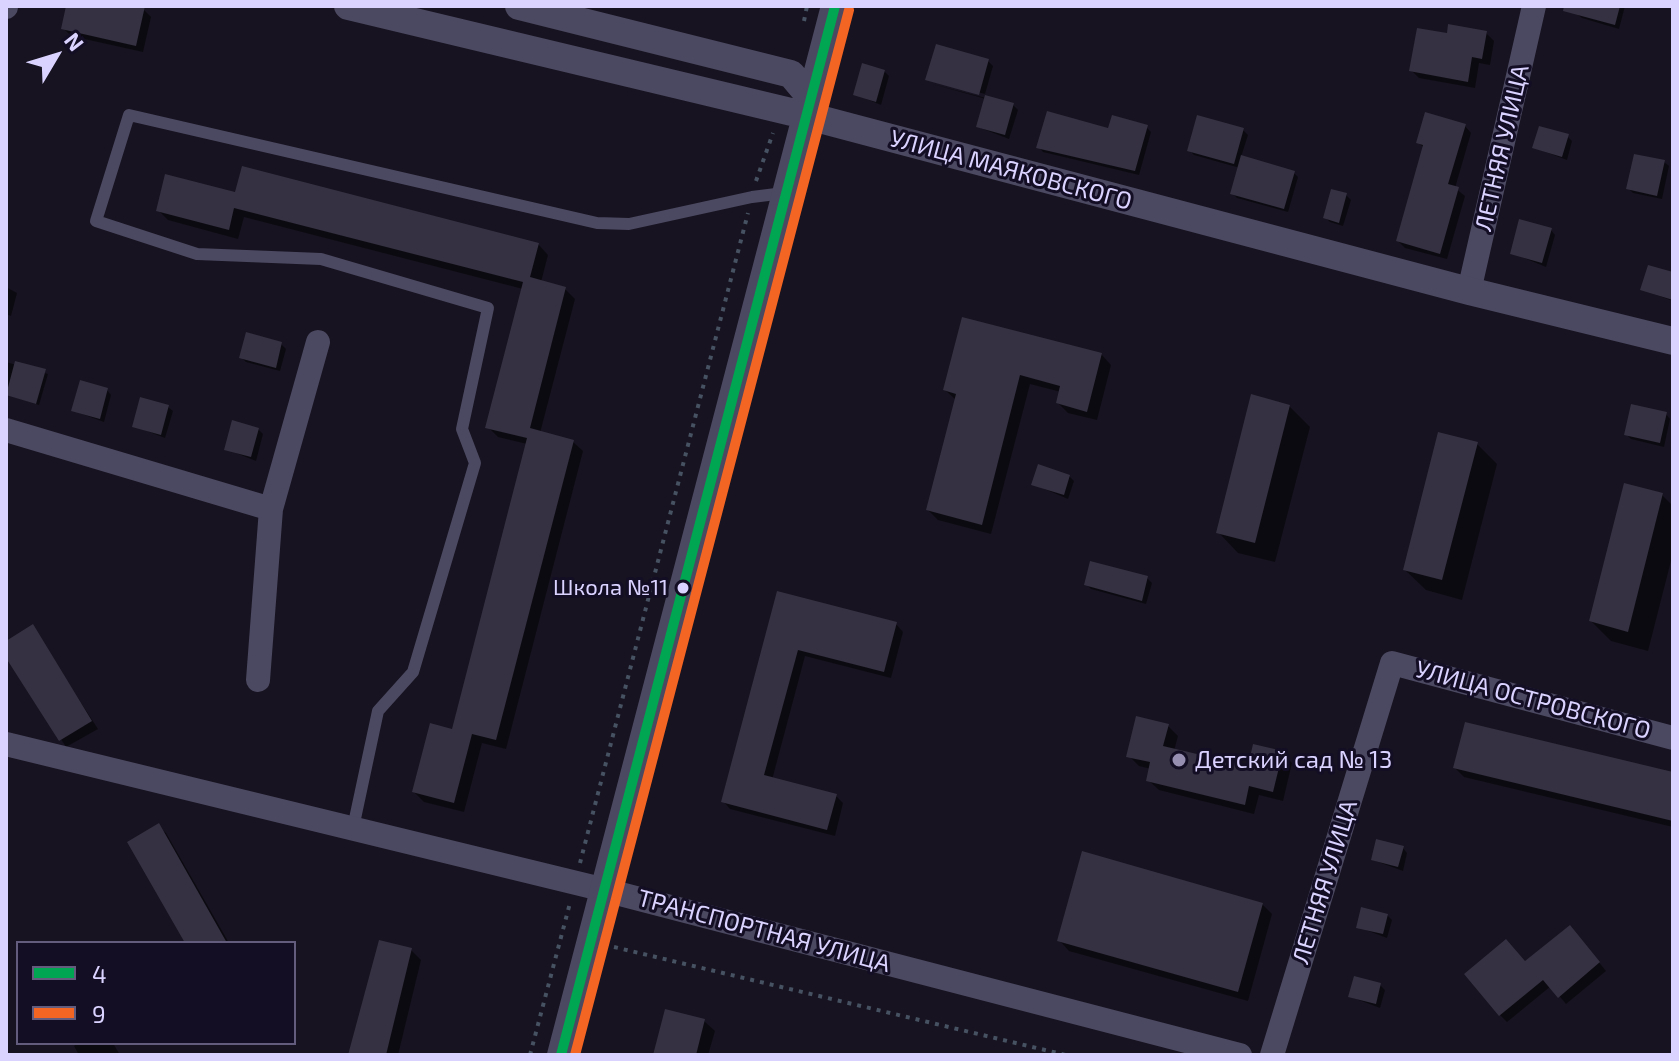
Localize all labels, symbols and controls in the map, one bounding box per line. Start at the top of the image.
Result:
north arrow [16,16,96,96]
text: N [60,27,90,55]
street label: ЛЕТНЯЯ УЛИЦА [1469,62,1535,234]
street label: УЛИЦА МАЯКОВСКОГО [887,124,1135,216]
place label: Школа №11 [553,575,668,601]
marker: Школа №11 [675,580,691,596]
street label: УЛИЦА ОСТРОВСКОГО [1412,655,1654,745]
place label: Детский сад № 13 [1195,746,1392,774]
marker: Детский сад № 13 [1170,751,1188,769]
street label: ЛЕТНЯЯ УЛИЦА [1286,797,1364,967]
street label: ТРАНСПОРТНАЯ УЛИЦА [635,883,893,979]
legend [16,941,296,1045]
text: 4 [92,959,107,988]
text: 9 [92,999,106,1028]

